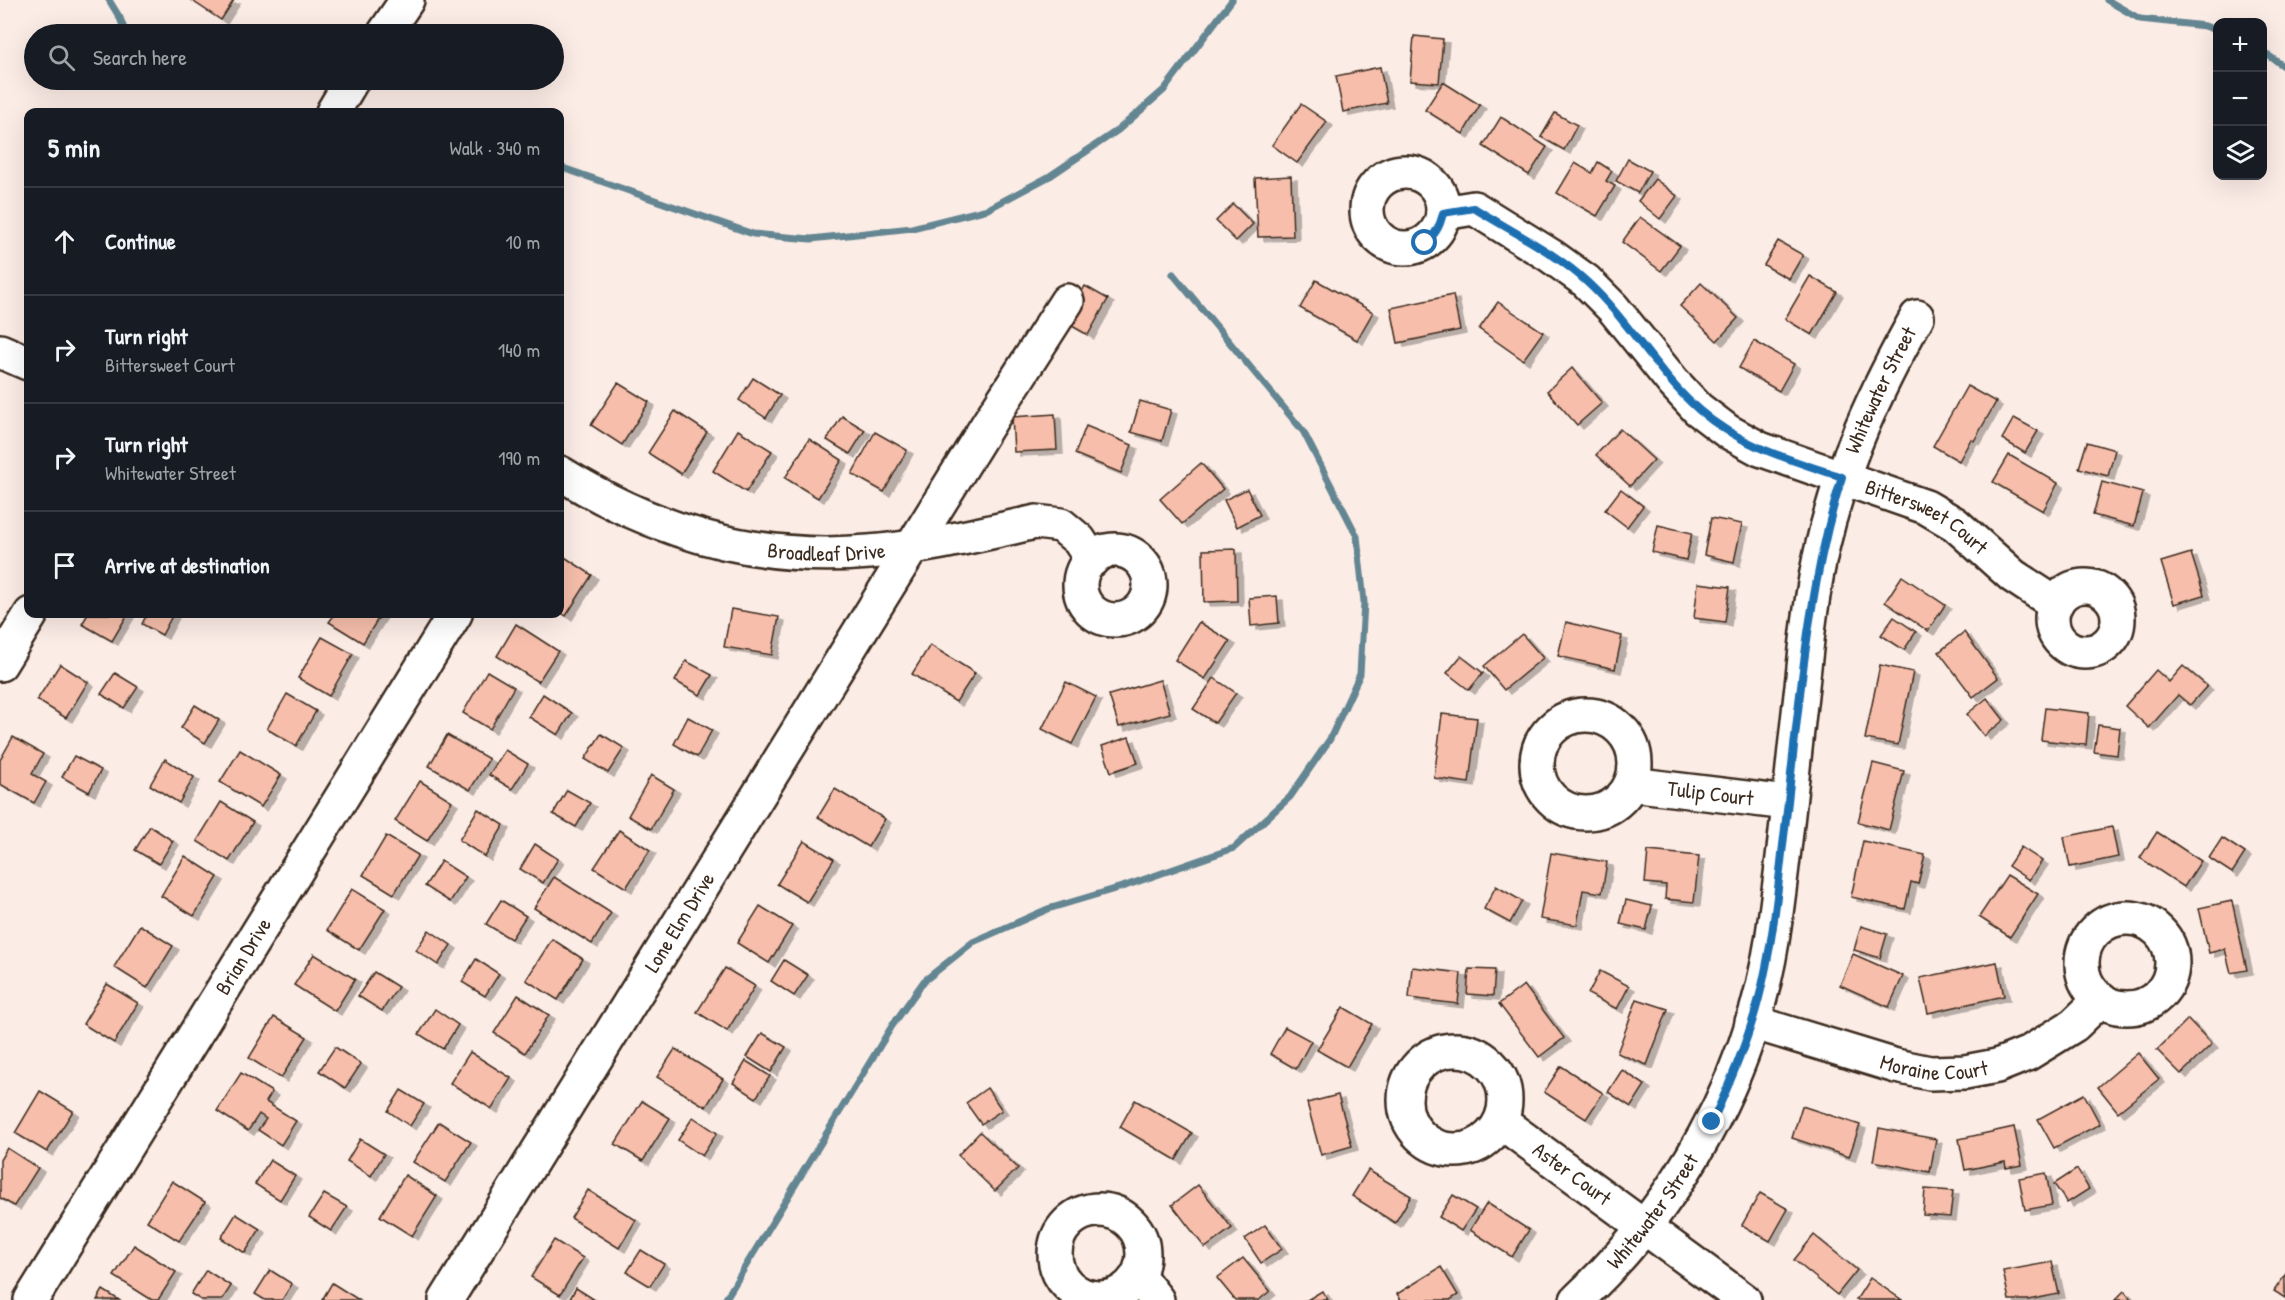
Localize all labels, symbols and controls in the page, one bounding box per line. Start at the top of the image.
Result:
map controls [2213,18,2267,180]
button: + [2213,18,2267,72]
search box [24,24,564,90]
icon: search [45,41,78,74]
text: Search here [93,42,187,72]
button: − [2213,72,2267,126]
button: layers [2213,126,2267,180]
text: 5 min [48,130,100,165]
text: Walk · 340 m [449,134,540,161]
icon: ahead [48,225,81,258]
text: Continue [105,226,176,256]
text: 10 m [506,228,540,255]
route start [1411,229,1437,255]
text: Turn right [105,321,188,351]
street label: Whitewater Street [1838,321,1923,458]
icon: right [48,333,81,366]
text: 140 m [498,336,540,363]
text: Bittersweet Court [105,351,235,378]
text: Turn right [105,429,188,459]
icon: right [48,441,81,474]
text: 190 m [498,444,540,471]
text: Whitewater Street [105,459,236,486]
street label: Bittersweet Court [1861,472,1995,561]
street label: Broadleaf Drive [766,535,886,568]
icon: arrive [48,549,81,582]
text: Arrive at destination [105,550,270,580]
street label: Tulip Court [1666,774,1756,813]
street label: Lone Elm Drive [637,867,721,978]
street label: Brian Drive [208,912,278,1000]
street label: Moraine Court [1877,1047,1991,1087]
route end [1698,1108,1724,1134]
street label: Aster Court [1527,1135,1618,1213]
street label: Whitewater Street [1600,1147,1705,1275]

